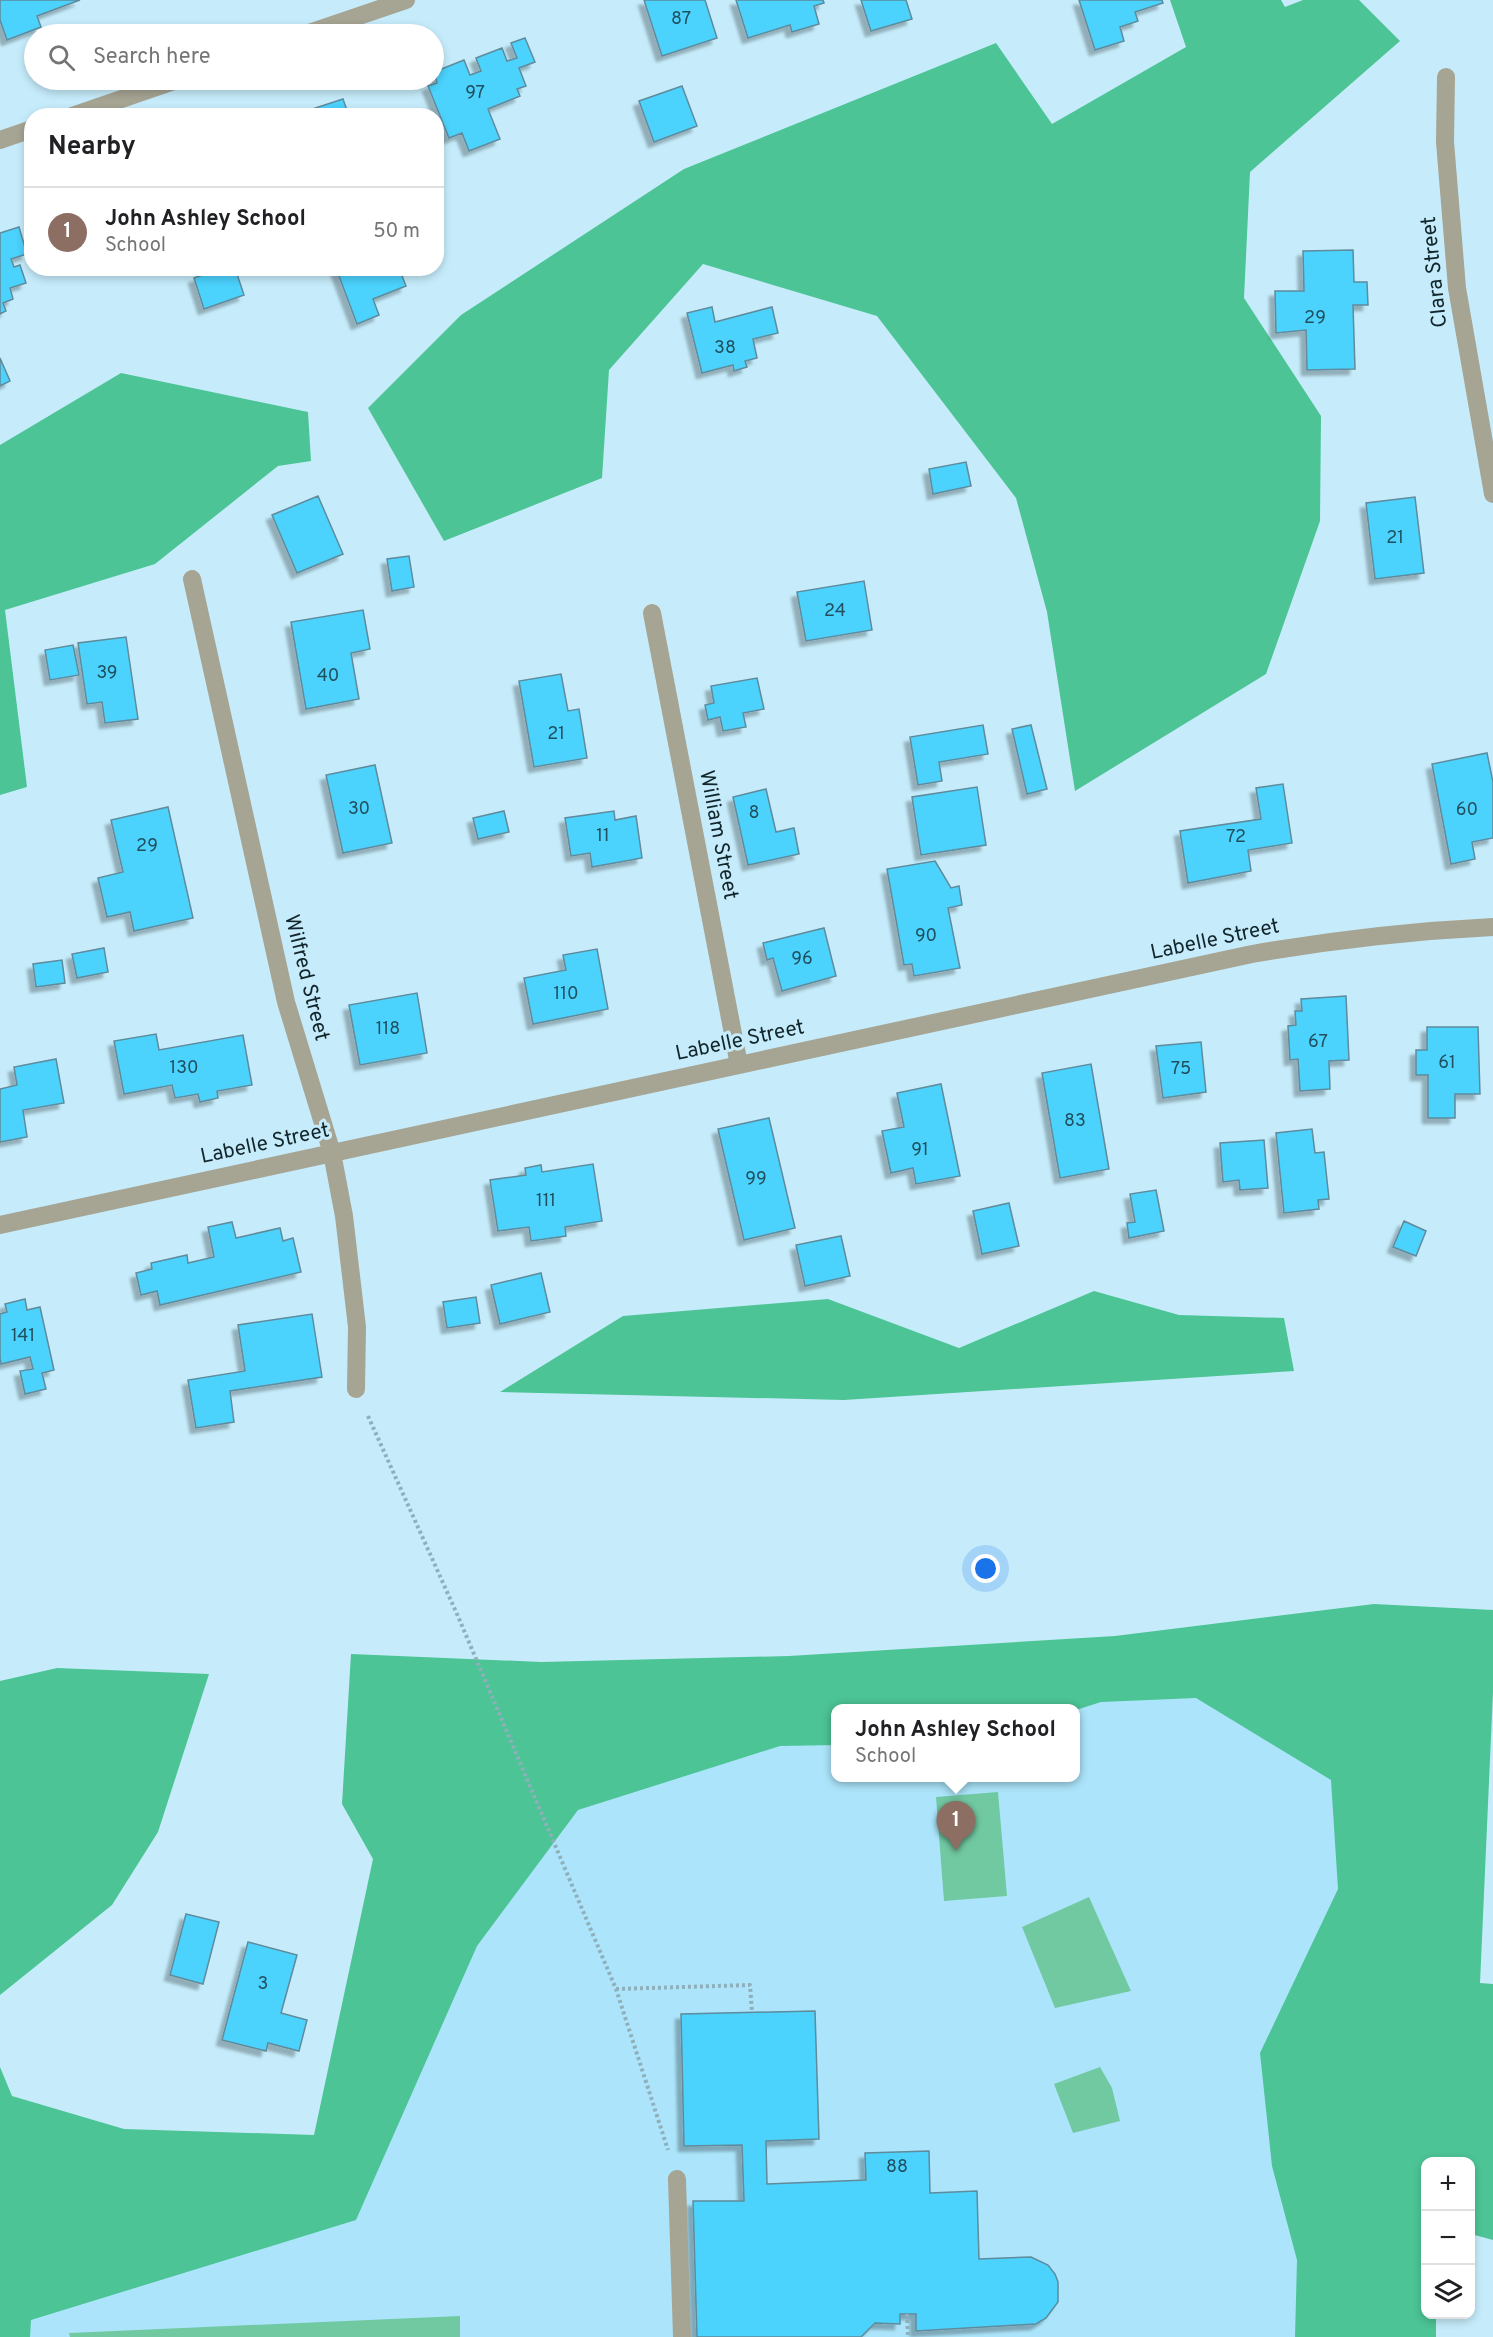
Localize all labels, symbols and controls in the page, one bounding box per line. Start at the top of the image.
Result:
house number: 87 [671,8,691,31]
search box [24,24,444,90]
icon: search [45,41,78,74]
text: Search here [93,44,211,71]
house number: 97 [465,82,485,105]
text: Nearby [48,131,136,164]
text: John Ashley School [105,206,306,233]
street label: Clara Street [1416,215,1454,329]
text: 1 [64,219,72,245]
text: 50 m [373,219,420,245]
text: School [105,233,166,259]
house number: 29 [1304,307,1326,330]
house number: 38 [714,337,736,360]
house number: 21 [1386,527,1404,550]
house number: 24 [824,600,846,623]
house number: 39 [96,662,118,685]
house number: 40 [317,665,339,688]
house number: 21 [547,723,565,746]
street label: William Street [692,768,744,902]
house number: 30 [348,798,370,821]
house number: 60 [1456,799,1478,822]
house number: 8 [749,802,760,825]
house number: 11 [596,825,610,848]
house number: 72 [1226,826,1246,849]
house number: 29 [136,835,158,858]
street label: Wilfred Street [277,912,335,1044]
street label: Labelle Street [1148,913,1282,967]
house number: 90 [915,925,937,948]
house number: 96 [791,948,813,971]
house number: 110 [554,983,578,1006]
street label: Labelle Street [673,1014,807,1068]
house number: 118 [376,1018,400,1041]
house number: 67 [1308,1031,1328,1054]
house number: 61 [1438,1052,1456,1075]
house number: 130 [170,1057,198,1080]
house number: 75 [1171,1058,1191,1081]
house number: 83 [1064,1110,1086,1133]
street label: Labelle Street [198,1117,332,1171]
house number: 91 [911,1139,929,1162]
house number: 99 [745,1168,767,1191]
house number: 111 [536,1190,556,1213]
house number: 141 [11,1325,35,1348]
your location [971,1554,1000,1583]
popup [831,1704,1080,1782]
text: John Ashley School [855,1717,1056,1744]
text: School [855,1744,916,1770]
pin: 1 [936,1802,976,1851]
house number: 3 [258,1973,268,1996]
house number: 88 [886,2156,908,2179]
map controls [1421,2157,1475,2319]
button: + [1421,2157,1475,2211]
button: − [1421,2211,1475,2265]
button: layers [1421,2265,1475,2319]

